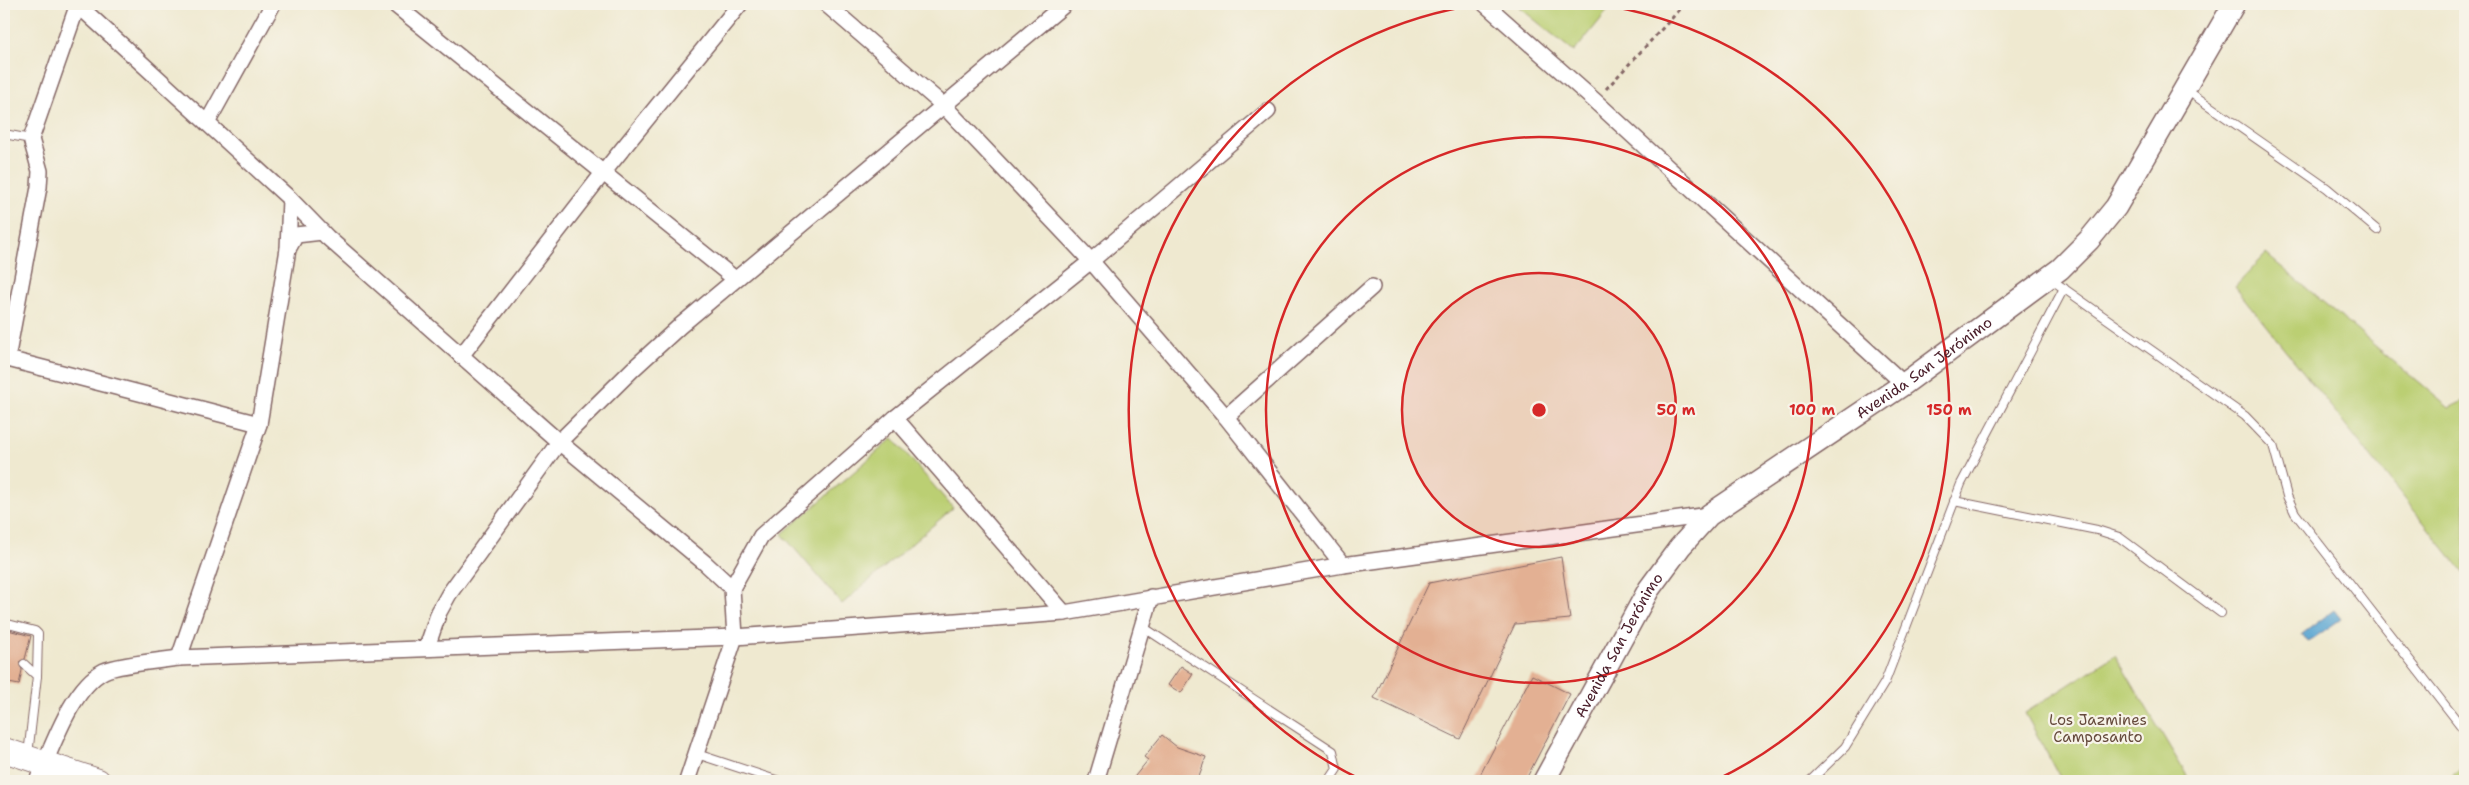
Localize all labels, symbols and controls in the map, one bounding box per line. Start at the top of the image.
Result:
street label: Avenida San Jerónimo [1852,312,1996,423]
text: 50 m [1657,400,1696,420]
text: 100 m [1789,400,1835,420]
text: 150 m [1926,400,1972,420]
centre of rings [1530,401,1548,419]
street label: Avenida San Jerónimo [1570,569,1668,721]
park label: Los Jazmines Camposanto [2049,710,2147,747]

